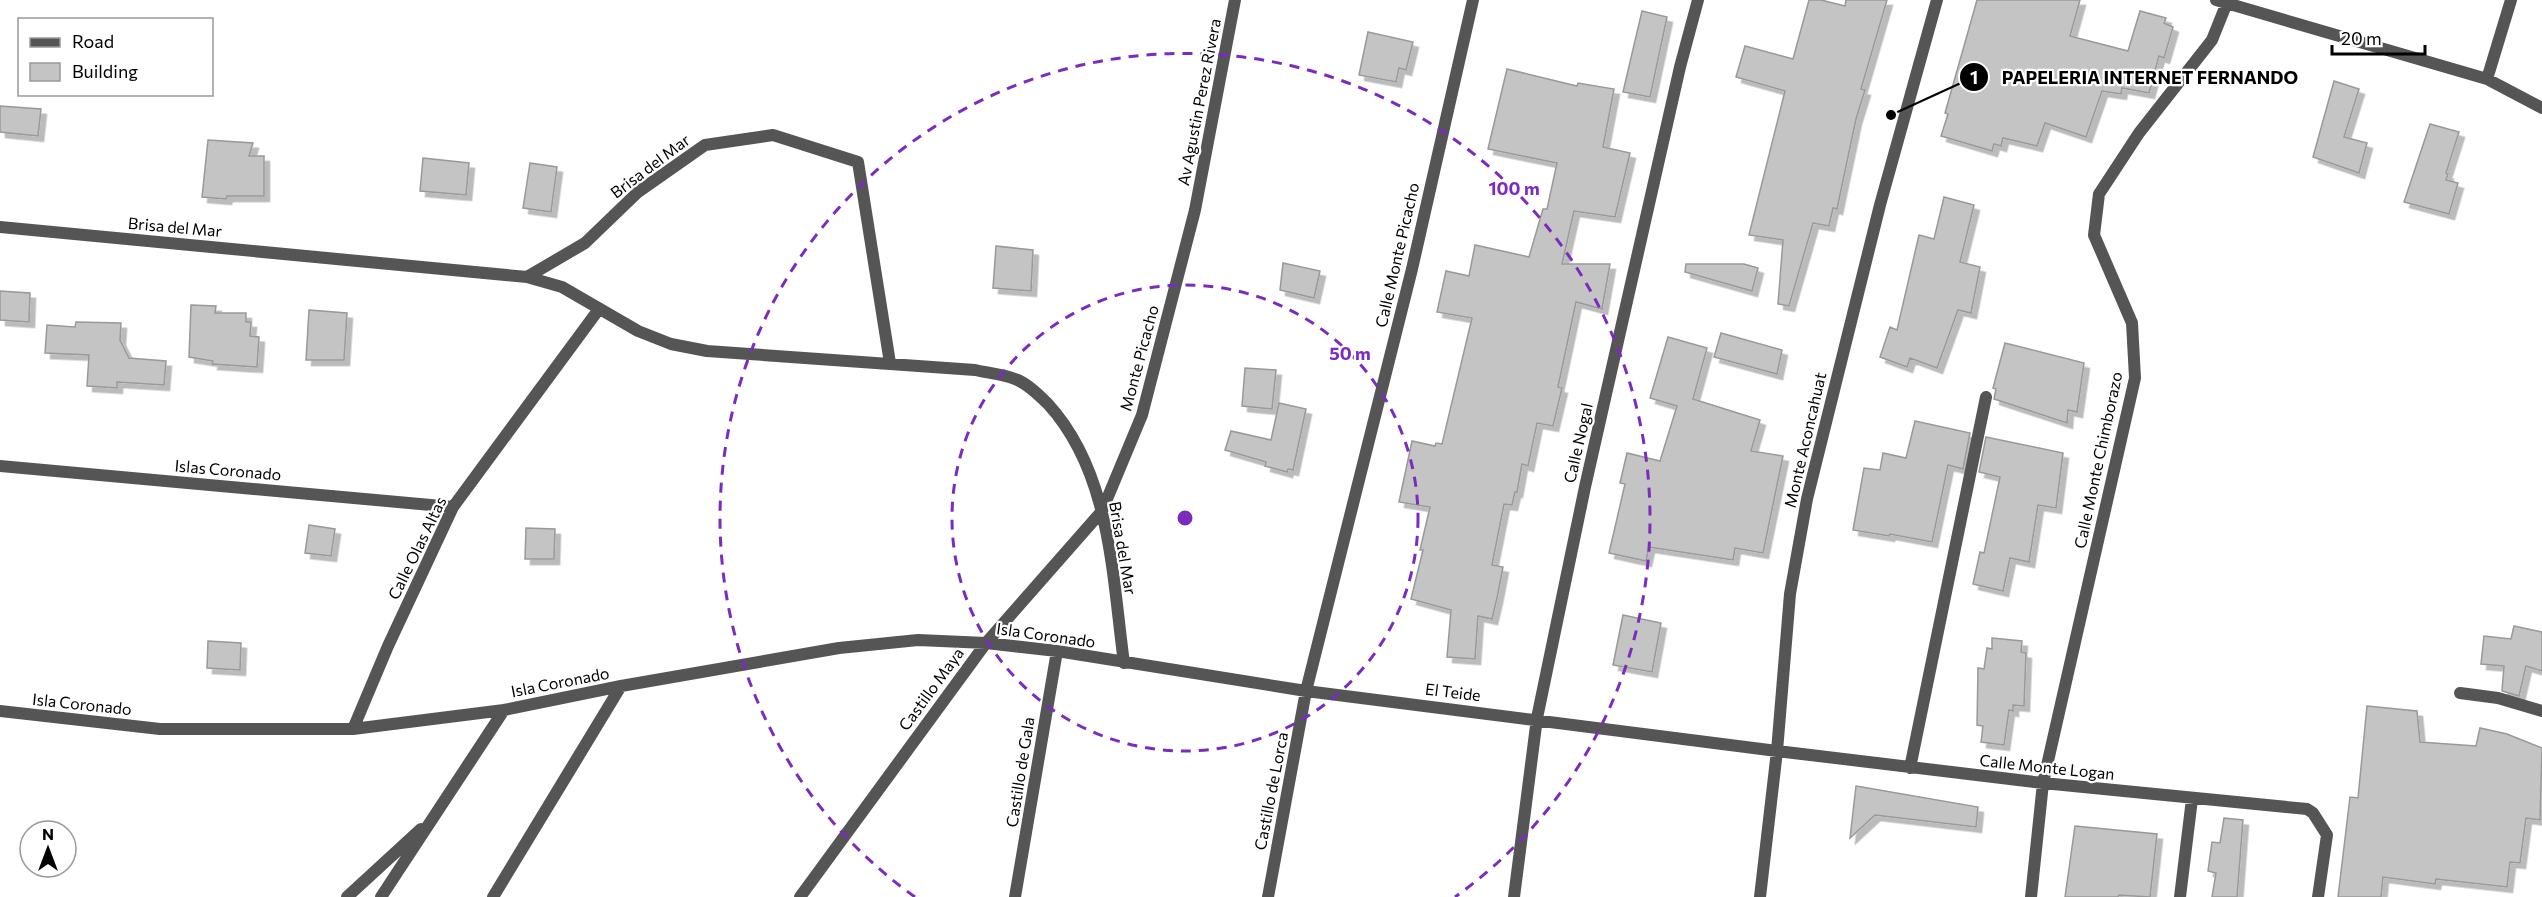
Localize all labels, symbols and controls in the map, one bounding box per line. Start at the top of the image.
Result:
street label: Av Agustin Perez Rivera [1173,17,1224,187]
legend [18,18,213,96]
scale bar [2332,18,2425,56]
text: 20 m [2341,27,2382,49]
text: Road [72,30,114,52]
callout: PAPELERIA INTERNET FERNANDO [1959,59,2310,95]
text: Building [72,60,138,82]
text: 1 [1970,66,1978,88]
text: PAPELERIA INTERNET FERNANDO [2002,66,2298,88]
street label: Brisa del Mar [606,129,694,202]
text: 100 m [1488,177,1540,199]
street label: Calle Monte Picacho [1371,181,1422,329]
street label: Brisa del Mar [127,213,223,240]
street label: Monte Picacho [1115,303,1162,413]
text: 50 m [1329,342,1371,364]
street label: Monte Aconcahuat [1780,370,1829,510]
street label: Calle Monte Chimborazo [2069,370,2126,550]
street label: Calle Nogal [1559,401,1596,485]
street label: Islas Coronado [174,455,282,484]
street label: Calle Olas Altas [383,493,450,602]
street label: Brisa del Mar [1106,500,1141,597]
centre of rings [1175,508,1195,528]
street label: Isla Coronado [995,618,1097,651]
street label: Castillo Maya [894,644,967,734]
street label: Isla Coronado [509,663,611,700]
street label: El Teide [1424,679,1482,704]
street label: Isla Coronado [31,689,133,718]
street label: Castillo de Gala [1001,715,1038,828]
street label: Castillo de Lorca [1250,730,1291,852]
street label: Calle Monte Logan [1979,750,2116,783]
north arrow [18,819,78,879]
text: N [42,824,54,843]

